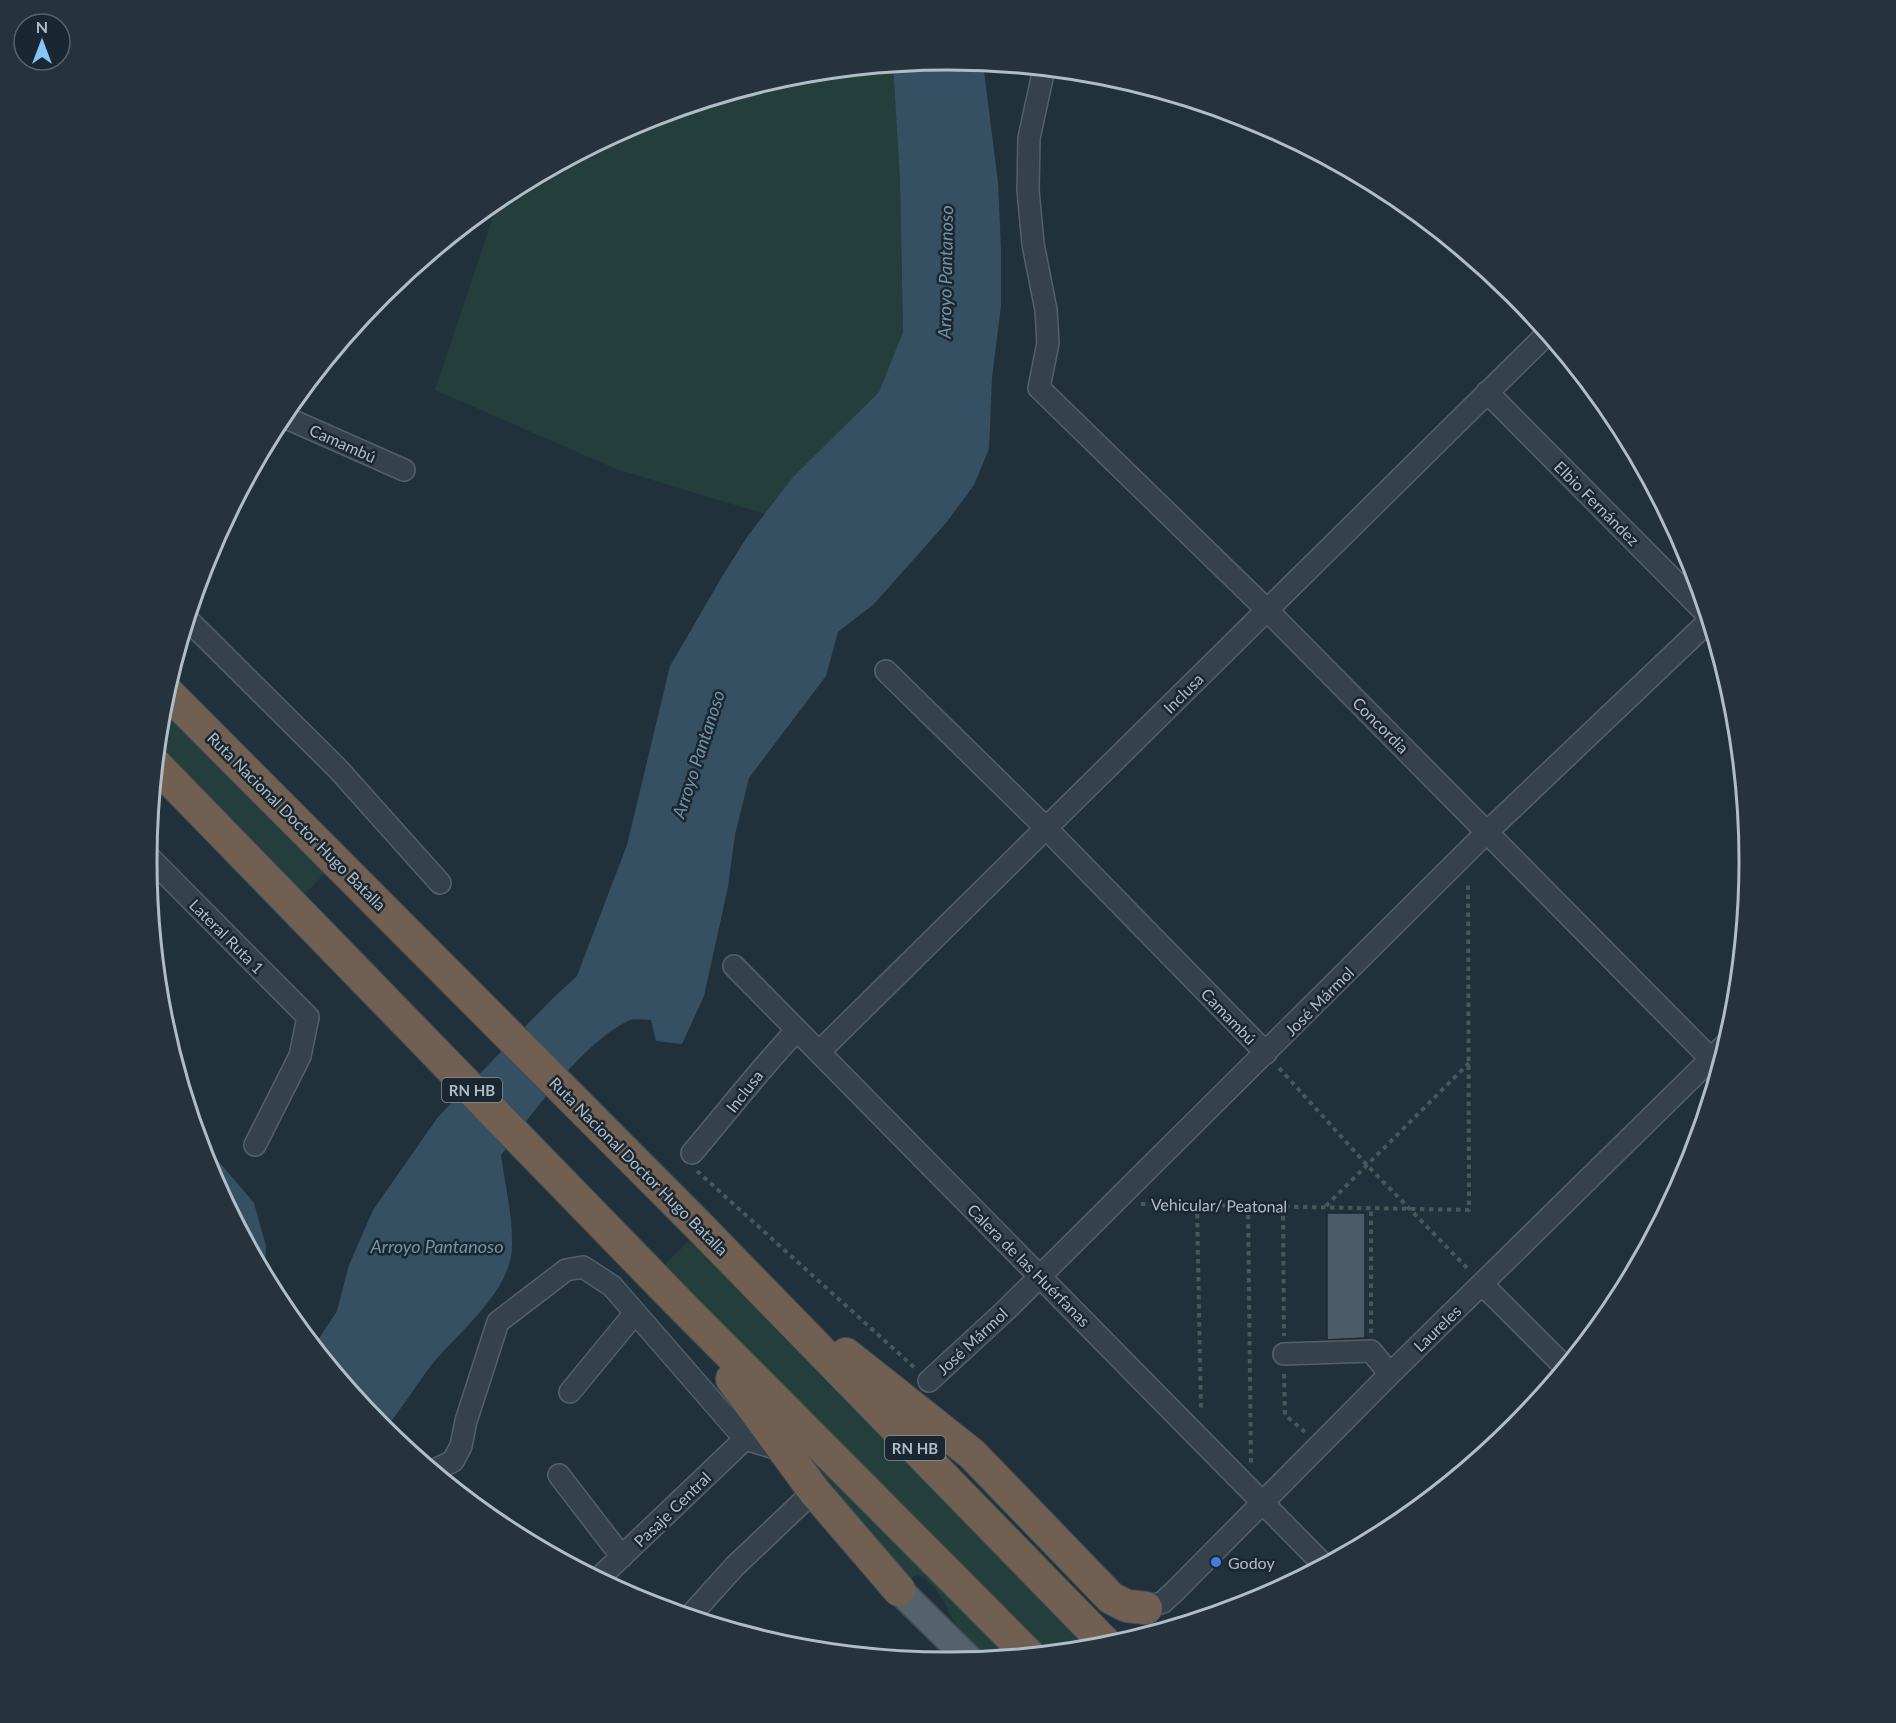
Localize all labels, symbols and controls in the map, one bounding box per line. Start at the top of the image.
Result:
north arrow [12,12,72,72]
text: N [36,17,48,36]
water label: Arroyo Pantanoso [933,205,957,340]
street label: Camambú [307,420,379,466]
street label: Elbio Fernández [1551,457,1643,549]
street label: Inclusa [1159,669,1207,717]
water label: Arroyo Pantanoso [667,687,729,822]
street label: Concordia [1349,693,1413,757]
street label: Ruta Nacional Doctor Hugo Batalla [204,728,390,914]
street label: Lateral Ruta 1 [186,895,268,977]
street label: José Mármol [1281,963,1357,1039]
street label: Camambú [1198,984,1260,1048]
street label: Inclusa [722,1066,766,1116]
street label: Ruta Nacional Doctor Hugo Batalla [546,1073,732,1259]
road number: RN HB [442,1078,502,1102]
street label: Vehicular/ Peatonal [1151,1194,1287,1216]
street label: Calera de las Huérfanas [964,1200,1094,1330]
water label: Arroyo Pantanoso [369,1235,504,1257]
street label: Laureles [1409,1301,1465,1355]
street label: José Mármol [933,1304,1011,1378]
road number: RN HB [885,1436,945,1460]
street label: Pasaje Central [630,1468,714,1550]
place label: Godoy [1228,1553,1275,1572]
marker: Godoy [1209,1555,1223,1569]

